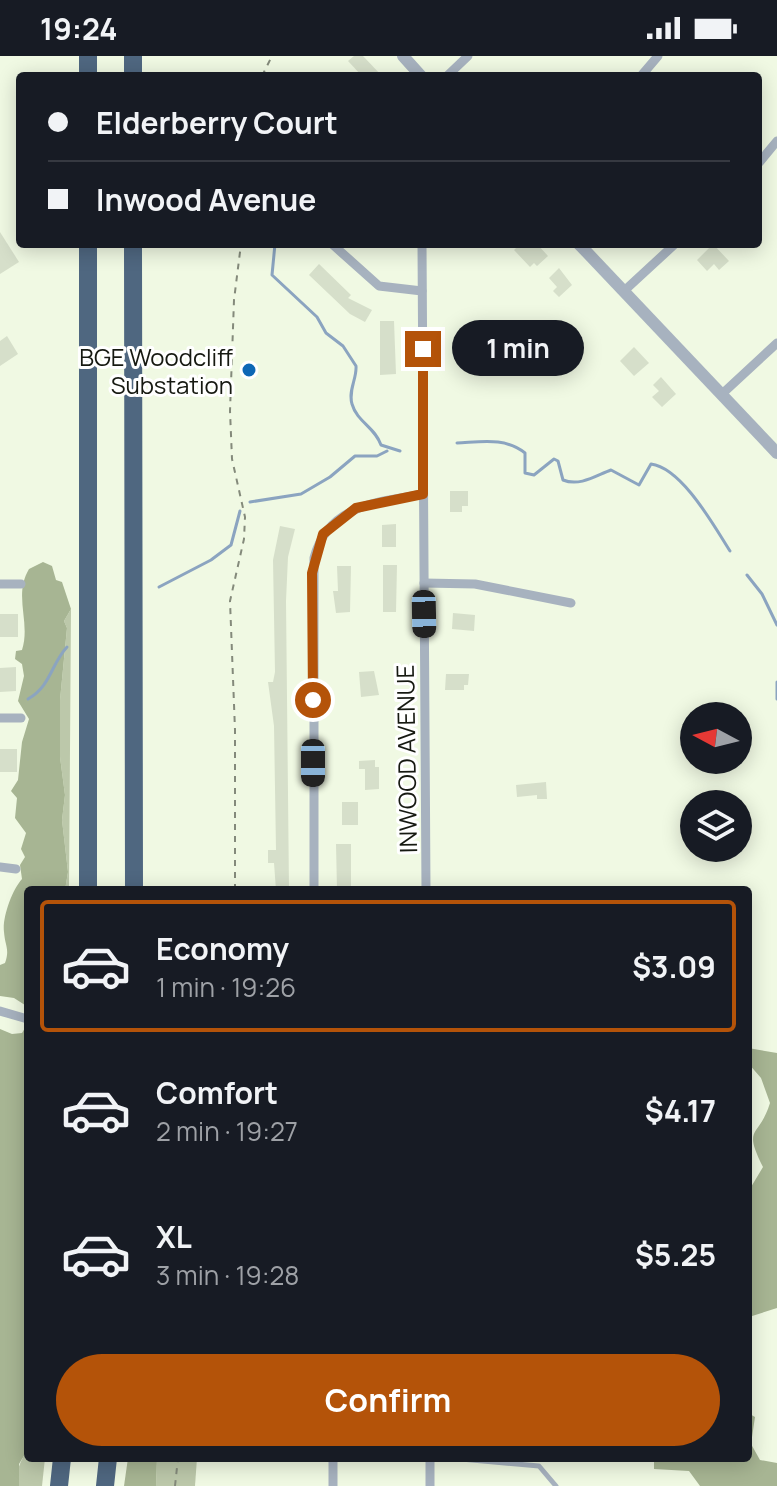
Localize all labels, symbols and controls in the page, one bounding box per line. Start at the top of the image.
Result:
text: 19:24 [40,8,118,49]
text: Elderberry Court [96,102,338,143]
text: Inwood Avenue [96,179,316,220]
callout: 1 min [451,321,583,377]
text: 1 min [486,330,550,366]
route end [405,331,441,367]
place label: BGE Woodcliff Substation [79,340,233,401]
marker: BGE Woodcliff Substation [240,361,258,379]
car [412,590,436,638]
street label: INWOOD AVENUE [388,665,424,853]
route start [295,682,331,718]
north arrow [680,702,752,774]
map controls [680,702,752,862]
car [301,739,325,787]
button: layers [680,790,752,862]
text: Economy [156,928,289,969]
icon: car [60,930,132,1002]
text: $3.09 [632,946,716,987]
text: 1 min · 19:26 [156,969,296,1005]
text: Comfort [156,1072,278,1113]
icon: car [60,1074,132,1146]
text: $4.17 [645,1090,716,1131]
text: 2 min · 19:27 [156,1113,298,1149]
text: XL [156,1216,192,1257]
icon: car [60,1218,132,1290]
text: $5.25 [635,1234,716,1275]
text: 3 min · 19:28 [156,1257,299,1293]
button: Confirm [56,1354,720,1446]

